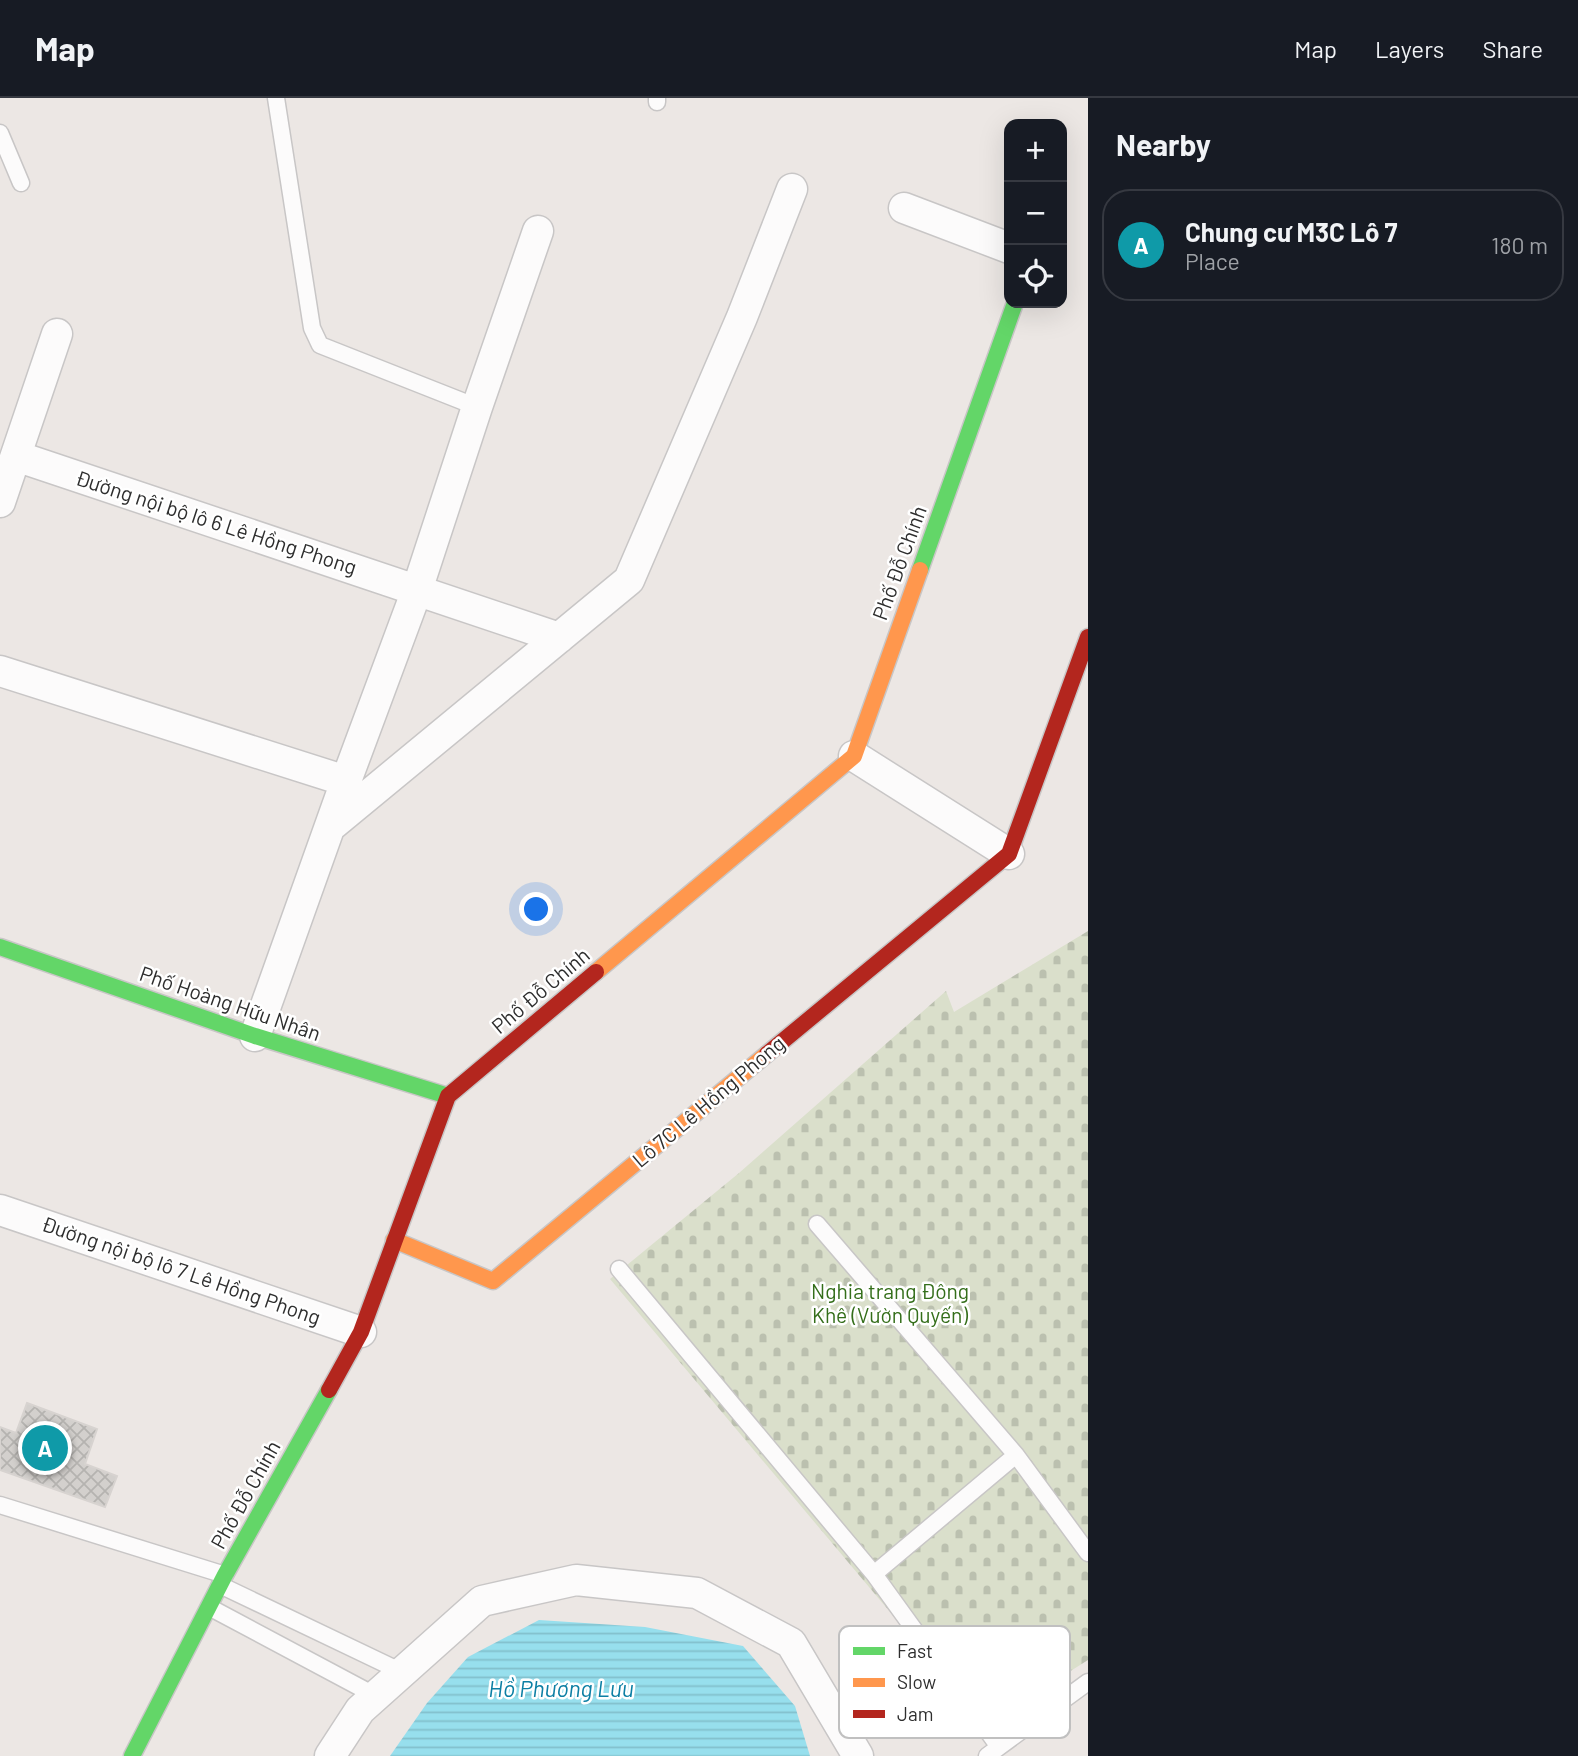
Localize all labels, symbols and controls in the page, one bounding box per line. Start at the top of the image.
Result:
text: Map [35,28,95,68]
text: Map [1294,34,1337,63]
text: Layers [1375,34,1444,63]
text: Share [1482,34,1543,63]
map controls [1004,119,1067,308]
button: + [1004,119,1067,182]
text: Nearby [1116,126,1211,162]
button: − [1004,182,1067,245]
text: Chung cư M3C Lô 7 [1185,216,1397,247]
text: A [1133,231,1149,259]
text: 180 m [1491,231,1548,259]
button: locate [1004,245,1067,308]
text: Place [1185,247,1240,275]
street label: Đường nội bộ lô 6 Lê Hồng Phong [73,464,360,579]
street label: Phố Đỗ Chính [866,502,931,623]
your location [519,892,553,926]
street label: Phố Đỗ Chính [486,942,594,1038]
street label: Phố Hoàng Hữu Nhân [137,960,324,1045]
street label: Lô 7C Lê Hồng Phong [627,1030,789,1172]
street label: Đường nội bộ lô 7 Lê Hồng Phong [39,1210,324,1329]
park label: Nghia trang Đông Khê (Vườn Quyến) [811,1278,969,1327]
pin: A [22,1422,68,1474]
street label: Phố Đỗ Chính [205,1436,285,1553]
legend [839,1626,1070,1738]
text: Fast [897,1639,933,1662]
text: Slow [897,1670,936,1693]
water label: Hồ Phương Lưu [488,1674,634,1702]
text: Jam [897,1702,933,1725]

